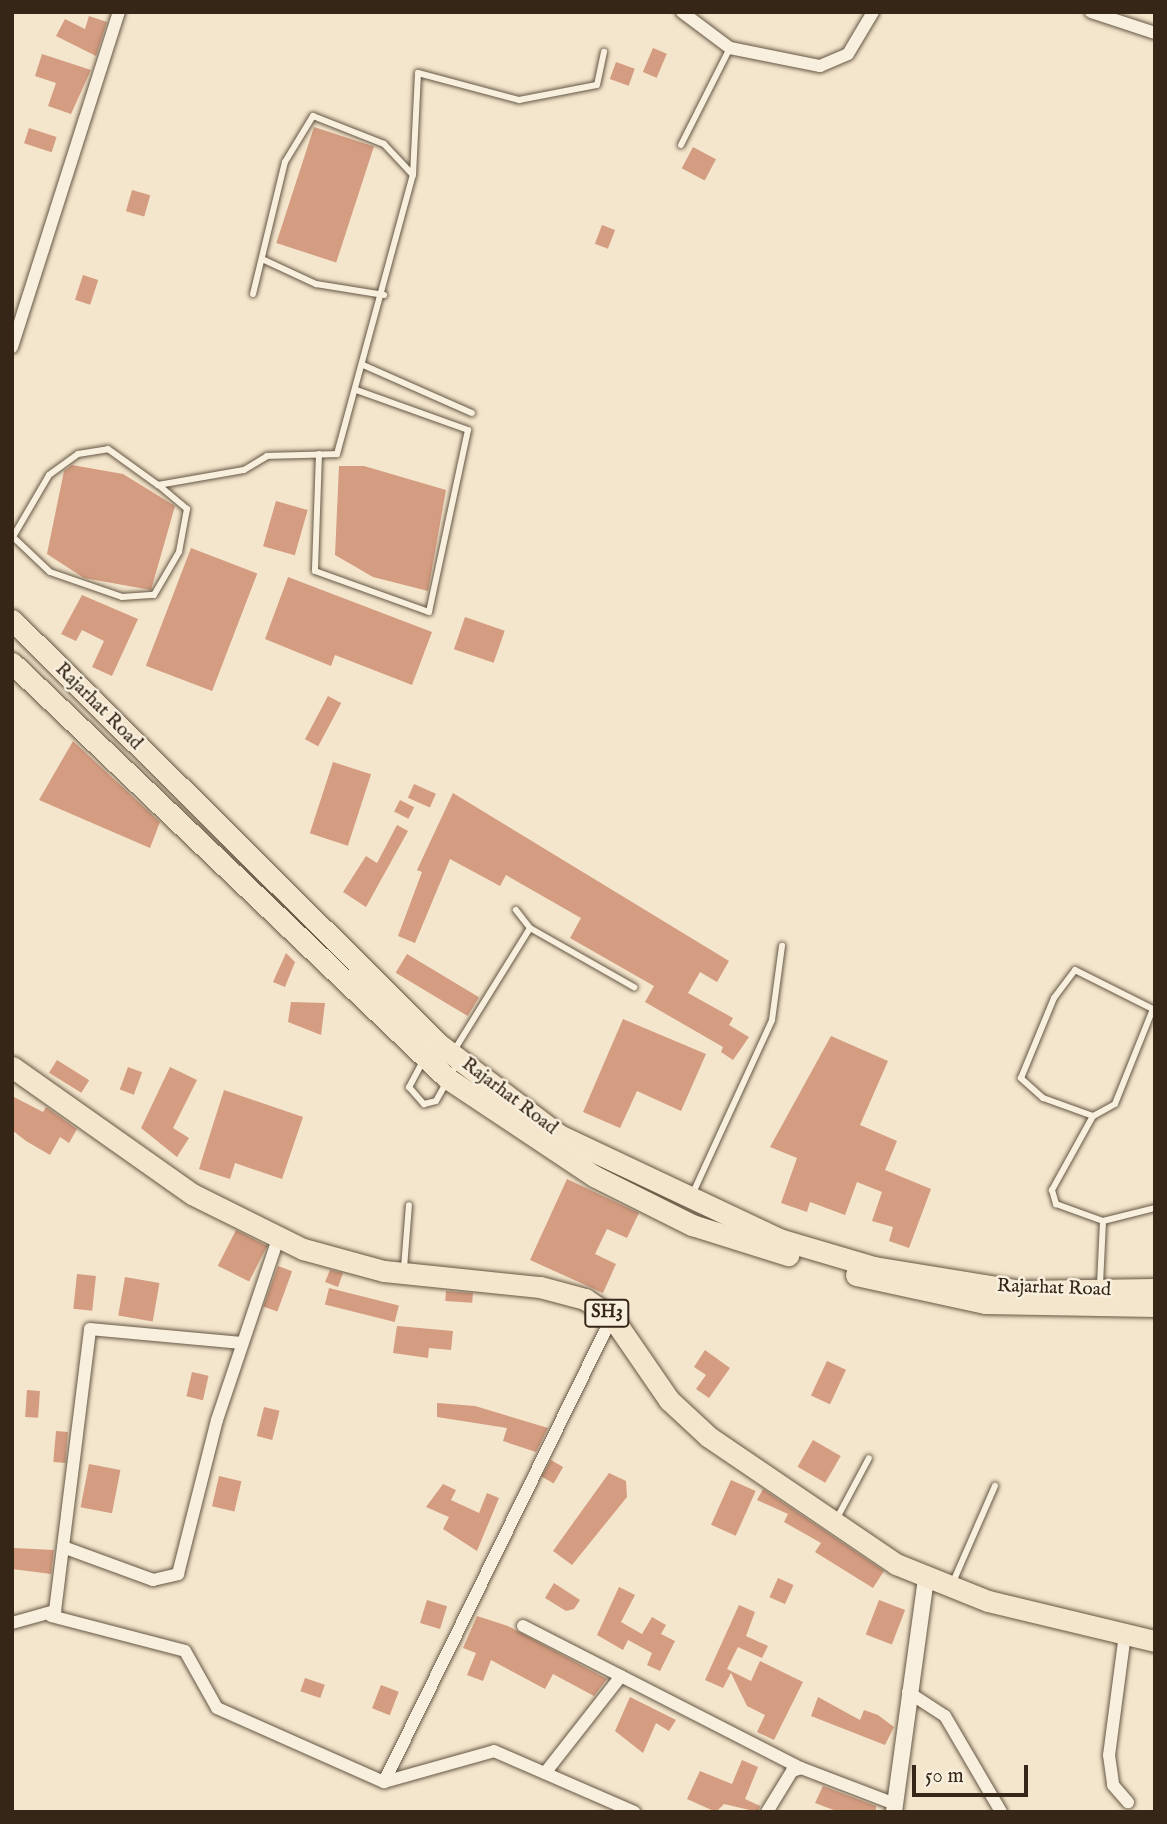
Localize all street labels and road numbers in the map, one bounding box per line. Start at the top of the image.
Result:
street label: Rajarhat Road [50,659,146,755]
street label: Rajarhat Road [457,1054,561,1140]
street label: Rajarhat Road [997,1276,1111,1302]
road number: SH3 [584,1298,630,1328]

